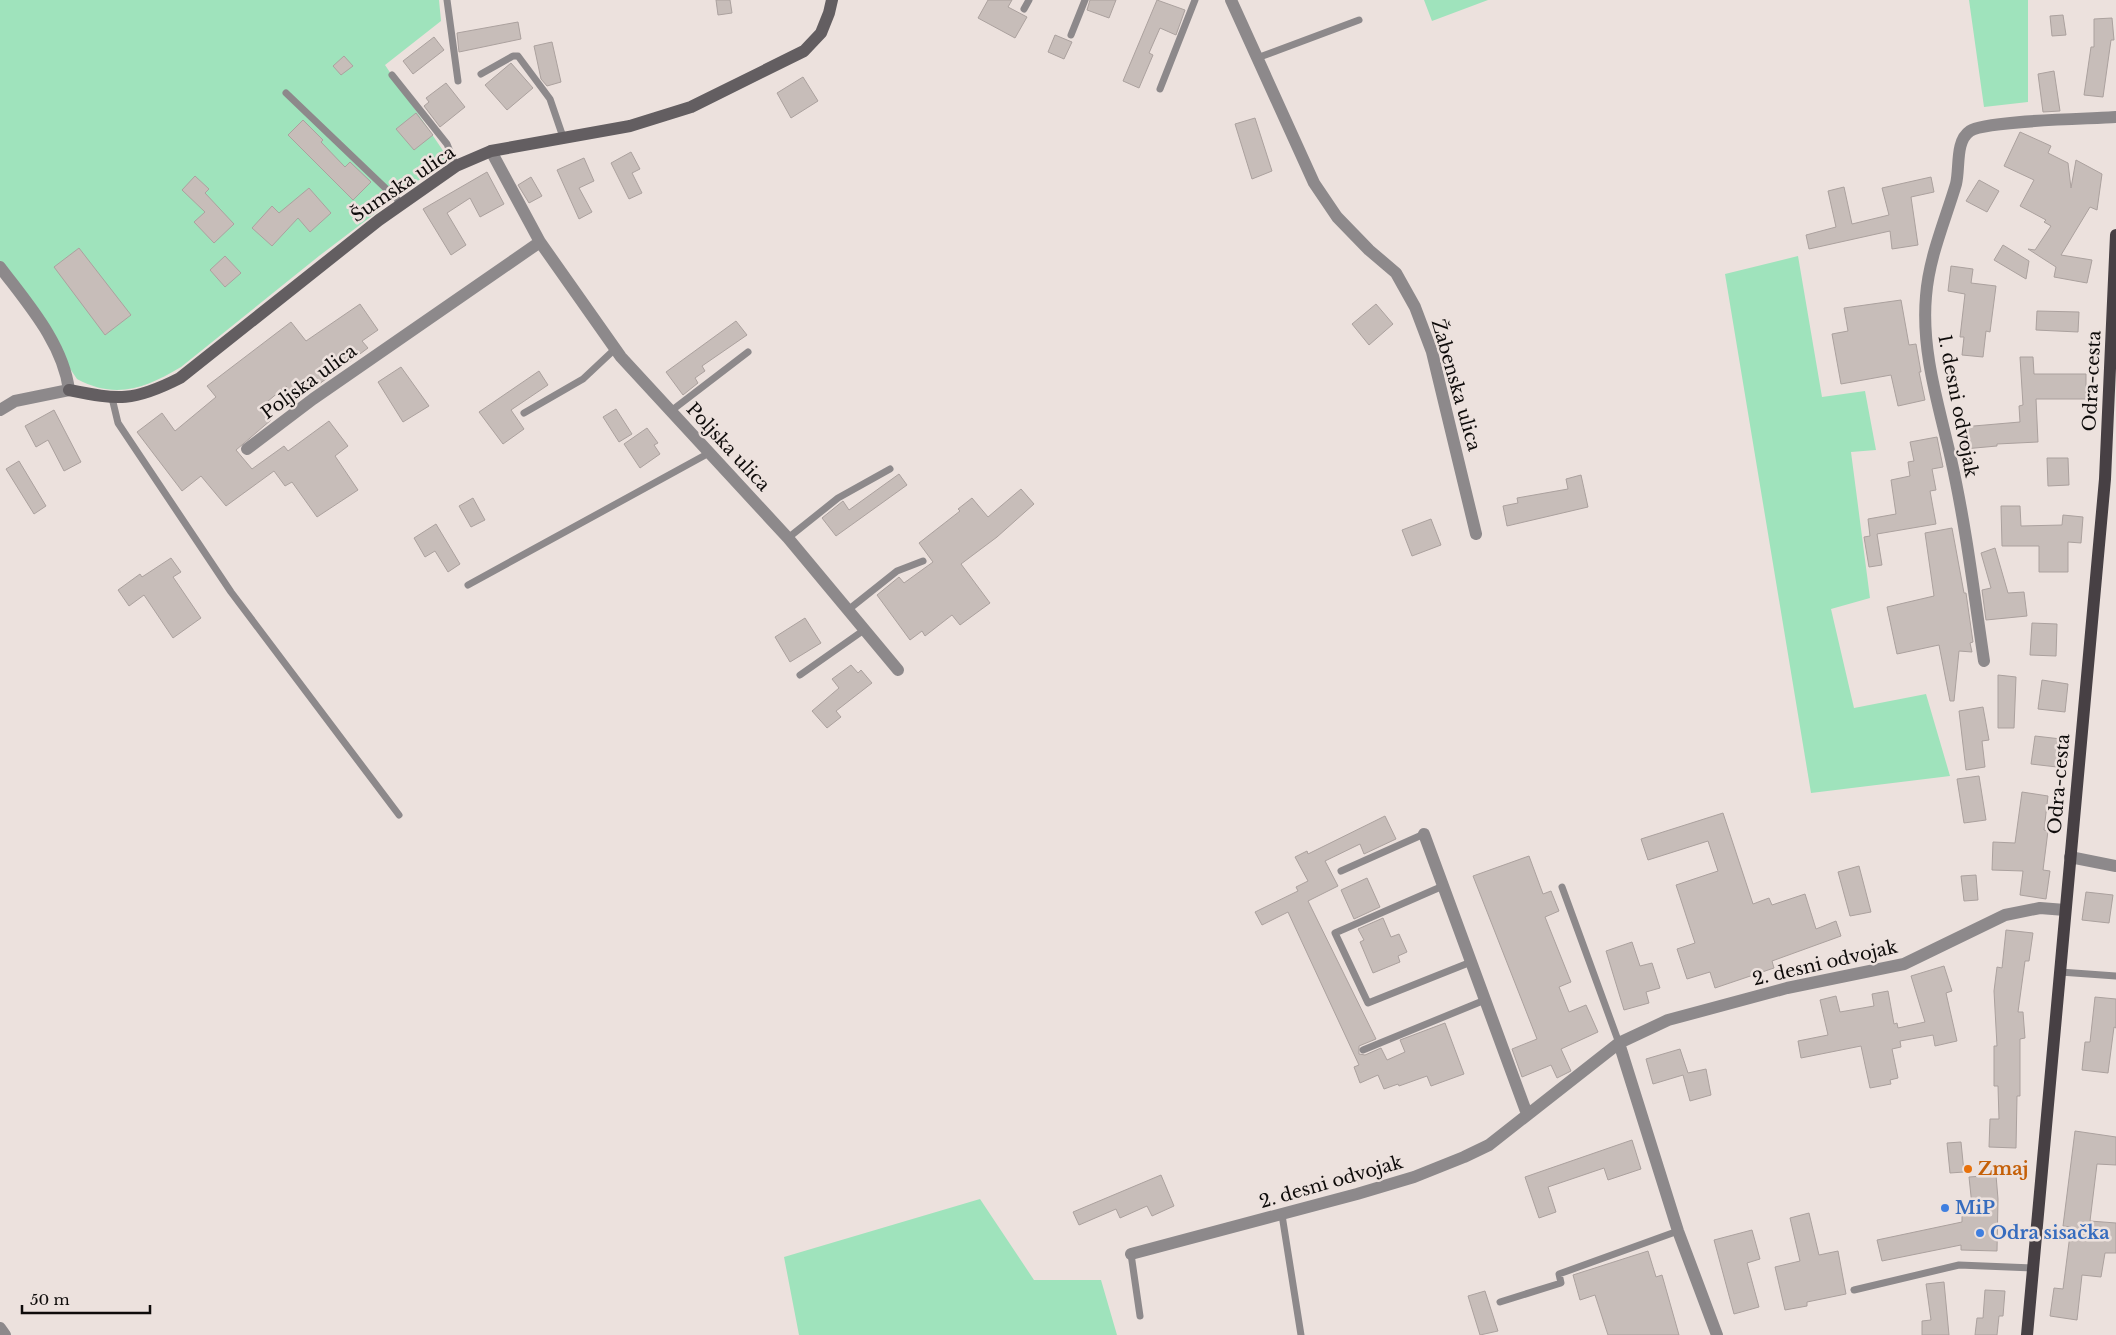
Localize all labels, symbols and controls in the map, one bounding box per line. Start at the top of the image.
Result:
street label: Šumska ulica [346,140,459,227]
street label: Žabenska ulica [1427,316,1486,454]
street label: Odra-cesta [2078,330,2106,432]
street label: 1. desni odvojak [1933,333,1983,479]
street label: Poljska ulica [257,340,361,424]
street label: Poljska ulica [681,398,775,496]
street label: Odra-cesta [2044,733,2074,835]
street label: 2. desni odvojak [1750,936,1900,990]
street label: 2. desni odvojak [1257,1151,1405,1213]
place label: Zmaj [1978,1158,2029,1180]
marker: Zmaj [1962,1163,1974,1175]
place label: MiP [1955,1197,1995,1219]
marker: MiP [1939,1202,1951,1214]
place label: Odra sisačka [1990,1222,2110,1244]
marker: Odra sisačka [1974,1227,1986,1239]
scale bar [22,1282,150,1314]
text: 50 m [30,1290,70,1309]

